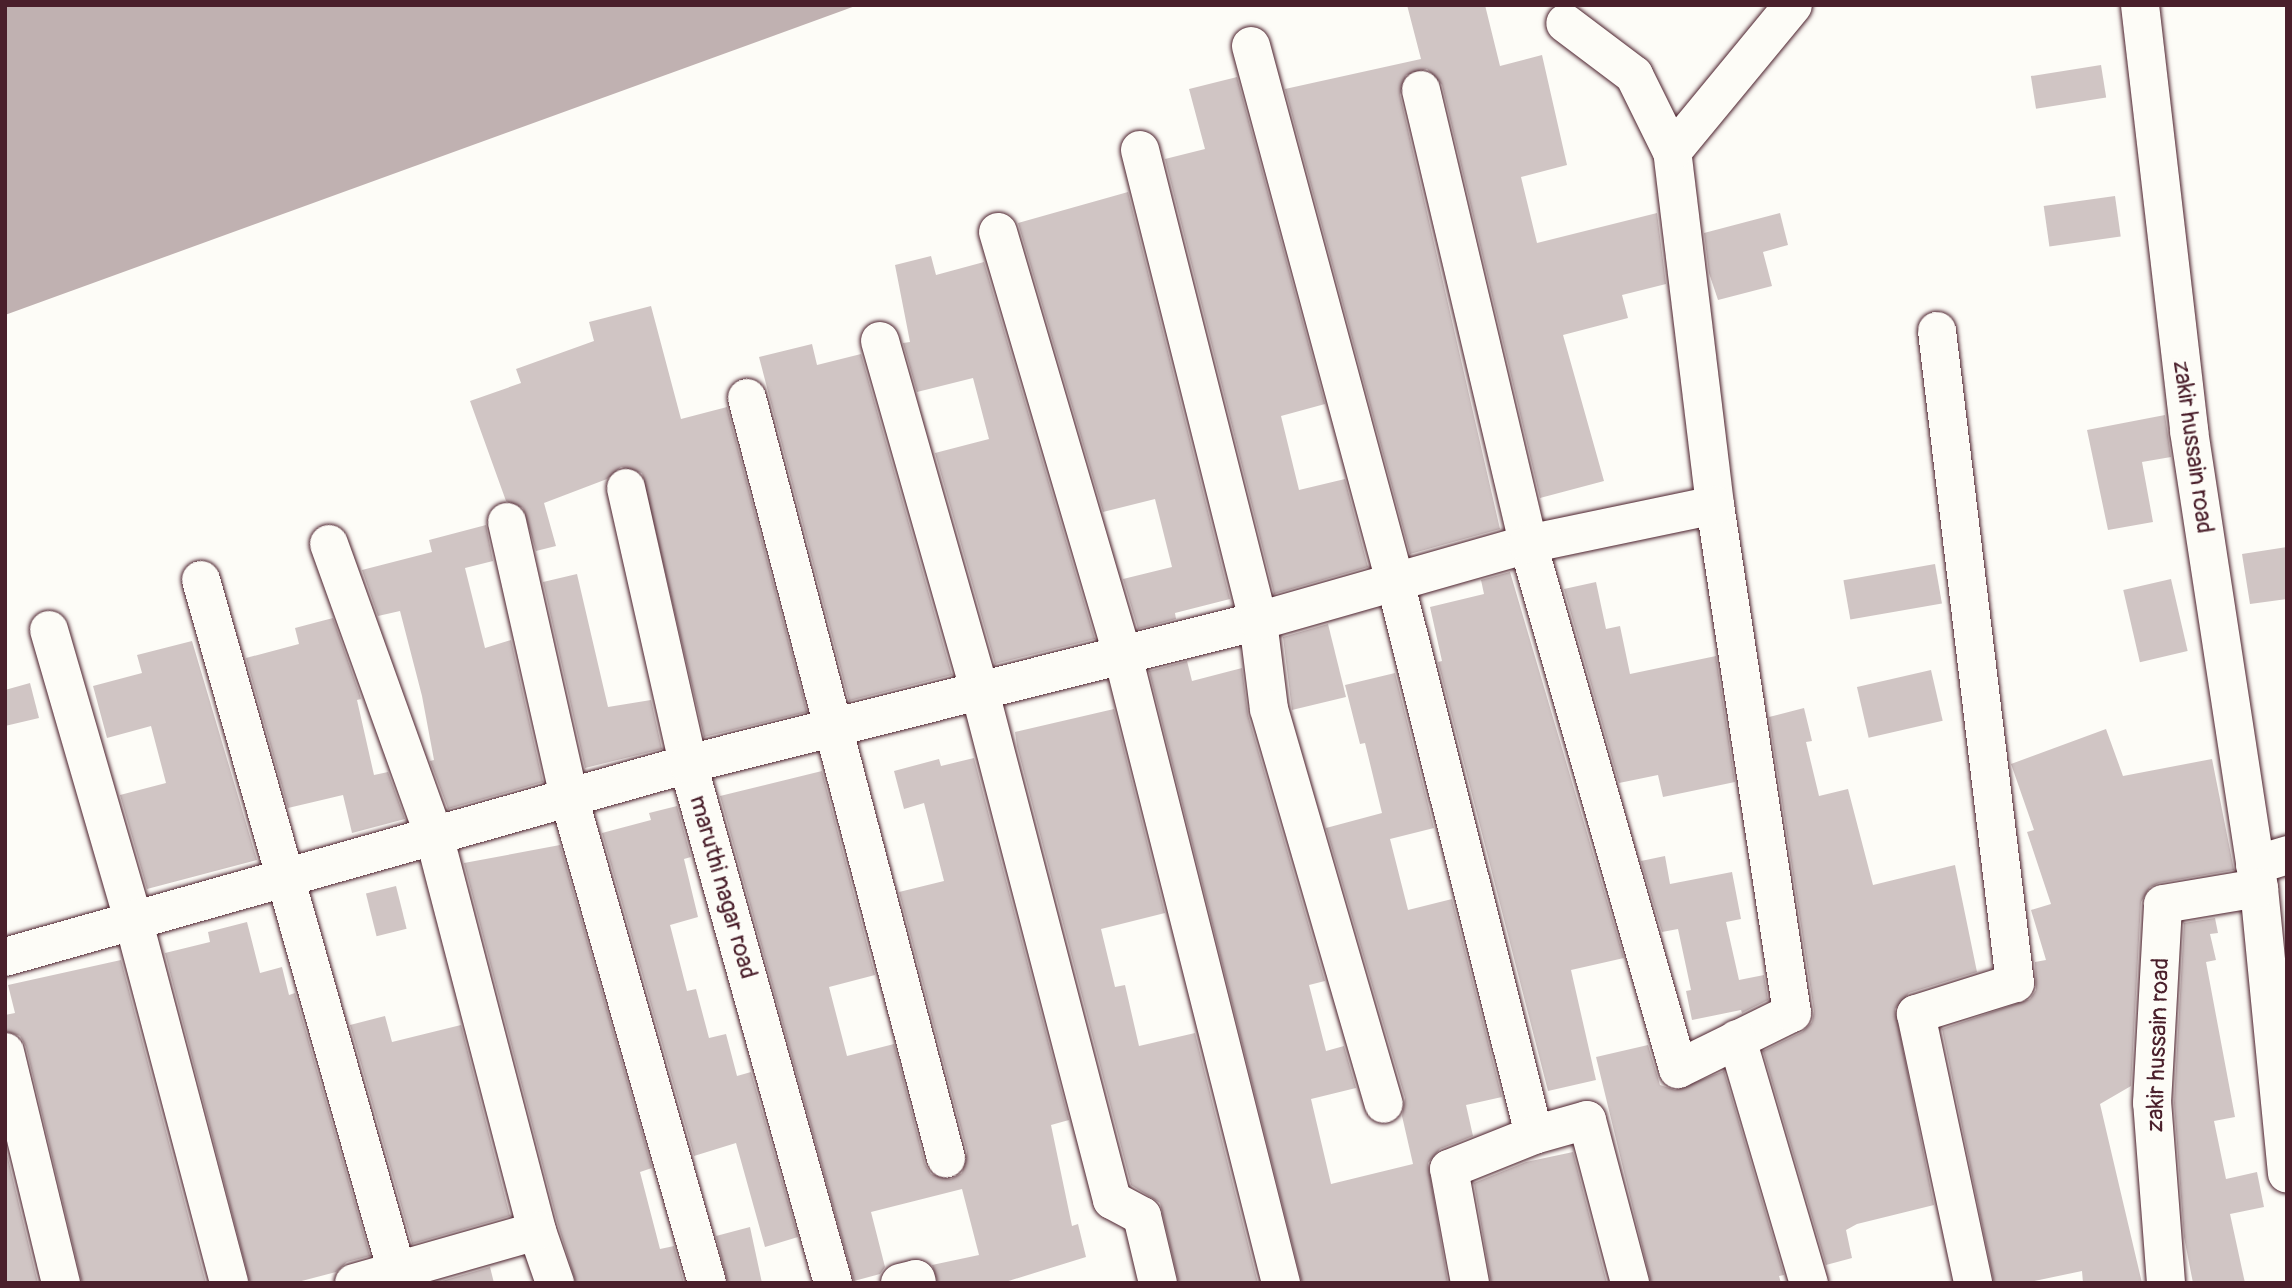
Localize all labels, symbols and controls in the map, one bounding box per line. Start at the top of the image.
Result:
street label: zakir hussain road [2167,359,2219,535]
street label: maruthi nagar road [683,792,763,982]
street label: zakir hussain road [2141,957,2175,1133]

